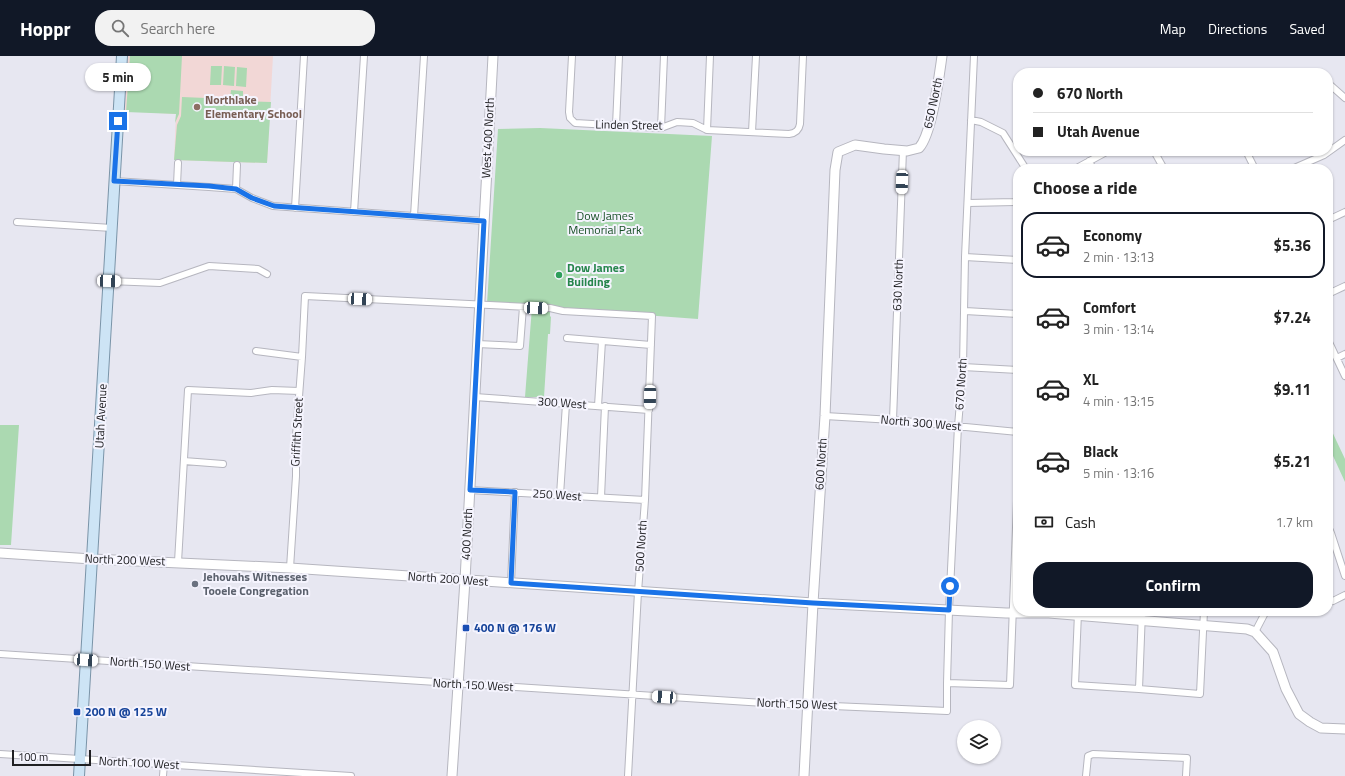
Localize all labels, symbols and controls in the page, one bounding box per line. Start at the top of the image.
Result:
search box [95,10,375,46]
text: Hoppr [20,14,71,43]
icon: search [109,17,131,39]
text: Search here [141,17,215,40]
text: Map [1160,18,1186,39]
text: Directions [1208,18,1267,39]
text: Saved [1289,18,1325,39]
callout: 5 min [85,63,151,91]
text: 5 min [102,67,134,87]
street label: 650 North [918,75,947,130]
text: 670 North [1057,82,1123,105]
place label: Northlake Elementary School [205,90,302,123]
street label: West 400 North [476,97,499,179]
marker: Northlake Elementary School [192,102,202,112]
route end [109,112,127,130]
street label: Linden Street [595,114,664,135]
text: Utah Avenue [1057,120,1140,143]
car [896,170,908,194]
text: Choose a ride [1033,174,1137,201]
park label: Dow James Memorial Park [568,206,642,239]
text: Economy [1083,224,1142,247]
icon: car [1035,227,1071,263]
text: $5.36 [1274,234,1311,257]
text: 2 min · 13:13 [1083,247,1154,267]
place label: Dow James Building [567,258,625,291]
street label: 630 North [887,259,908,311]
marker: Dow James Building [554,270,564,280]
car [97,275,121,287]
car [348,292,372,306]
text: Comfort [1083,296,1136,319]
icon: car [1035,299,1071,335]
car [524,301,548,315]
text: $7.24 [1274,306,1311,329]
text: 3 min · 13:14 [1083,319,1154,339]
street label: 670 North [949,357,972,411]
text: XL [1083,368,1099,391]
icon: car [1035,371,1071,407]
text: $9.11 [1274,378,1311,401]
street label: Utah Avenue [89,383,112,449]
car [644,385,656,409]
street label: 300 West [537,391,588,414]
text: 4 min · 13:15 [1083,391,1154,411]
street label: Griffith Street [285,396,308,467]
street label: North 300 West [880,410,963,436]
street label: 600 North [809,437,832,491]
text: Black [1083,440,1118,463]
icon: car [1035,443,1071,479]
text: $5.21 [1274,450,1311,473]
text: 5 min · 13:16 [1083,463,1154,483]
street label: 250 West [532,483,583,506]
street label: 400 North [456,508,477,560]
icon: cash [1033,511,1055,533]
text: Cash [1065,511,1096,534]
text: 1.7 km [1276,512,1313,532]
street label: 500 North [629,519,652,573]
street label: North 200 West [84,549,167,570]
button: Confirm [1033,562,1313,608]
street label: North 200 West [407,566,490,591]
place label: Jehovahs Witnesses Tooele Congregation [203,567,309,600]
route start [941,577,959,595]
marker: Jehovahs Witnesses Tooele Congregation [190,579,200,589]
place label: 400 N @ 176 W [474,618,556,637]
marker: 400 N @ 176 W [461,623,471,633]
street label: North 150 West [109,651,192,676]
car [74,653,98,667]
street label: North 150 West [432,673,515,696]
car [652,690,676,704]
street label: North 150 West [756,693,839,714]
place label: 200 N @ 125 W [85,702,167,721]
marker: 200 N @ 125 W [72,707,82,717]
map controls [957,720,1001,764]
button: layers [957,720,1001,764]
scale bar [12,748,91,767]
text: 100 m [18,749,48,765]
street label: North 100 West [98,751,181,774]

